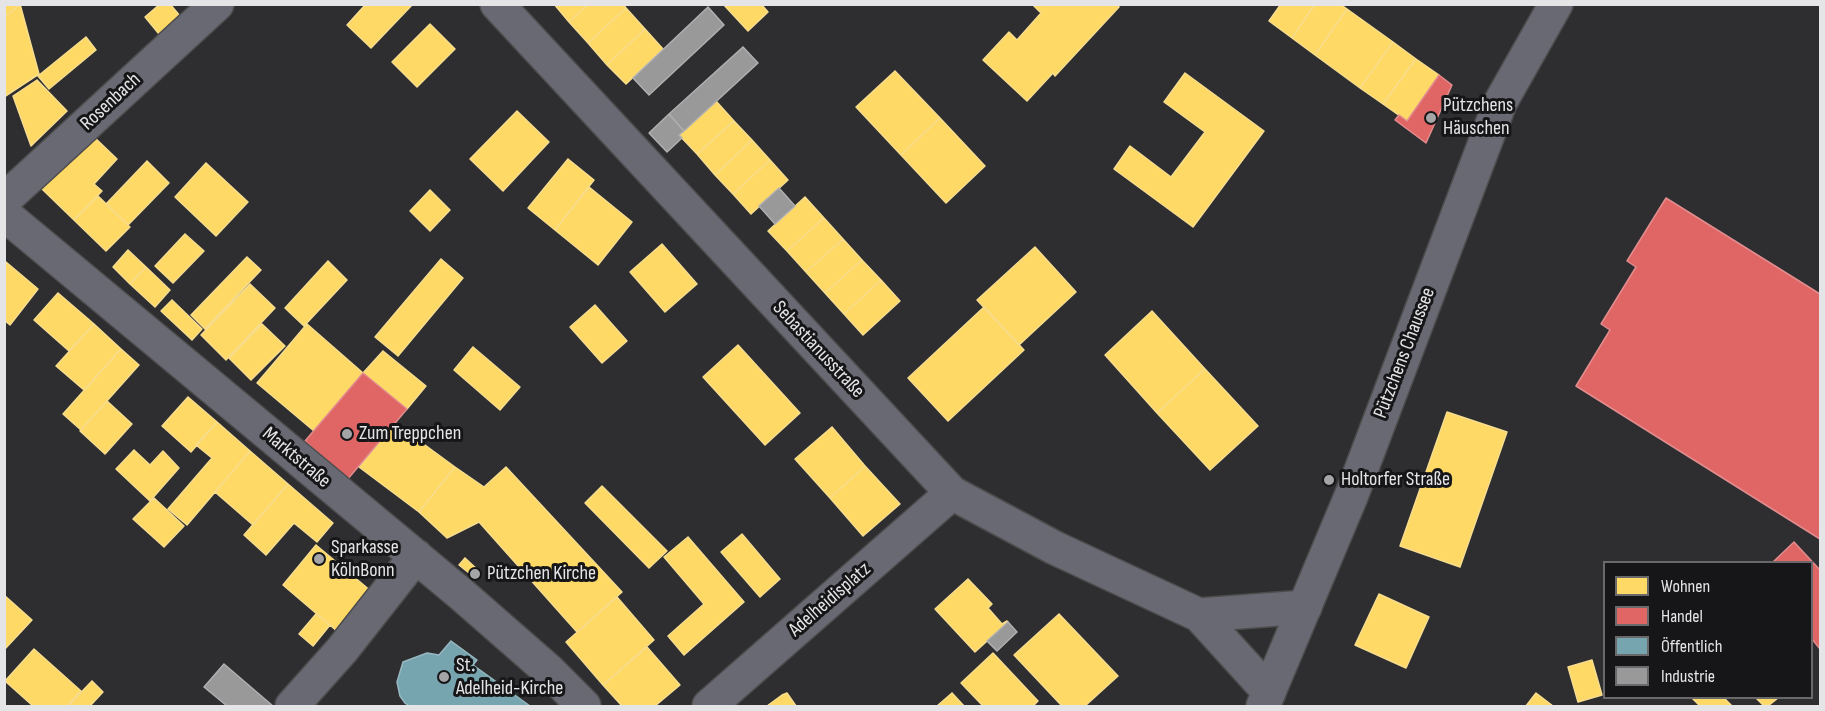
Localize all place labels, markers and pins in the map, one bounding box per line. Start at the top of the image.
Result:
place label: Pützchens Häuschen [1443,94,1513,141]
marker: Pützchens Häuschen [1424,111,1438,125]
place label: Zum Treppchen [359,422,461,446]
marker: Zum Treppchen [340,427,354,441]
place label: Holtorfer Straße [1341,468,1450,492]
marker: Holtorfer Straße [1322,473,1336,487]
place label: Sparkasse KölnBonn [331,536,399,583]
marker: Sparkasse KölnBonn [312,552,326,566]
place label: Pützchen Kirche [487,562,596,586]
marker: Pützchen Kirche [468,567,482,581]
place label: St. Adelheid-Kirche [456,654,563,701]
marker: St. Adelheid-Kirche [437,670,451,684]

